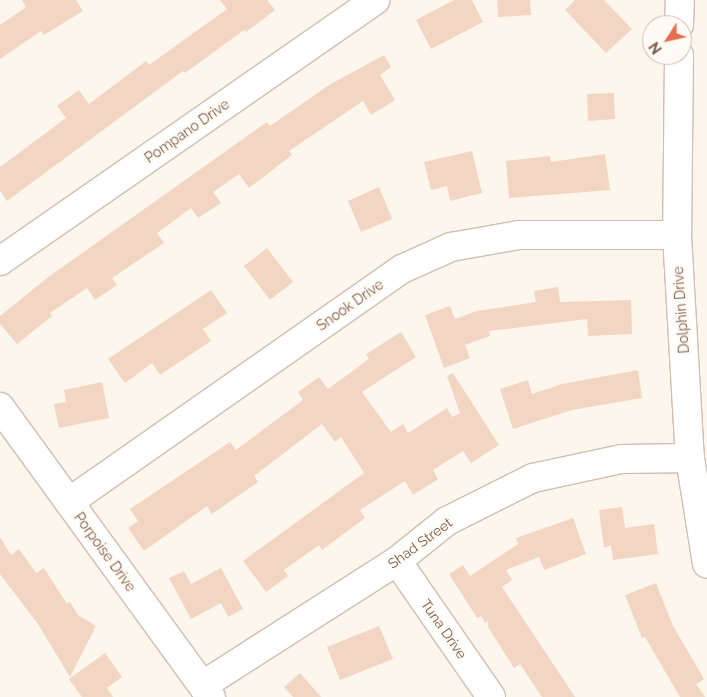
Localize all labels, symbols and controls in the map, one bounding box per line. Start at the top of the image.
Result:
north arrow [642,15,692,65]
text: N [646,39,665,57]
street label: Pompano Drive [141,96,233,166]
street label: Dolphin Drive [670,266,692,354]
street label: Snook Drive [313,276,387,334]
street label: Porpoise Drive [71,509,139,595]
street label: Shad Street [385,514,455,572]
street label: Tuna Drive [417,596,471,662]

